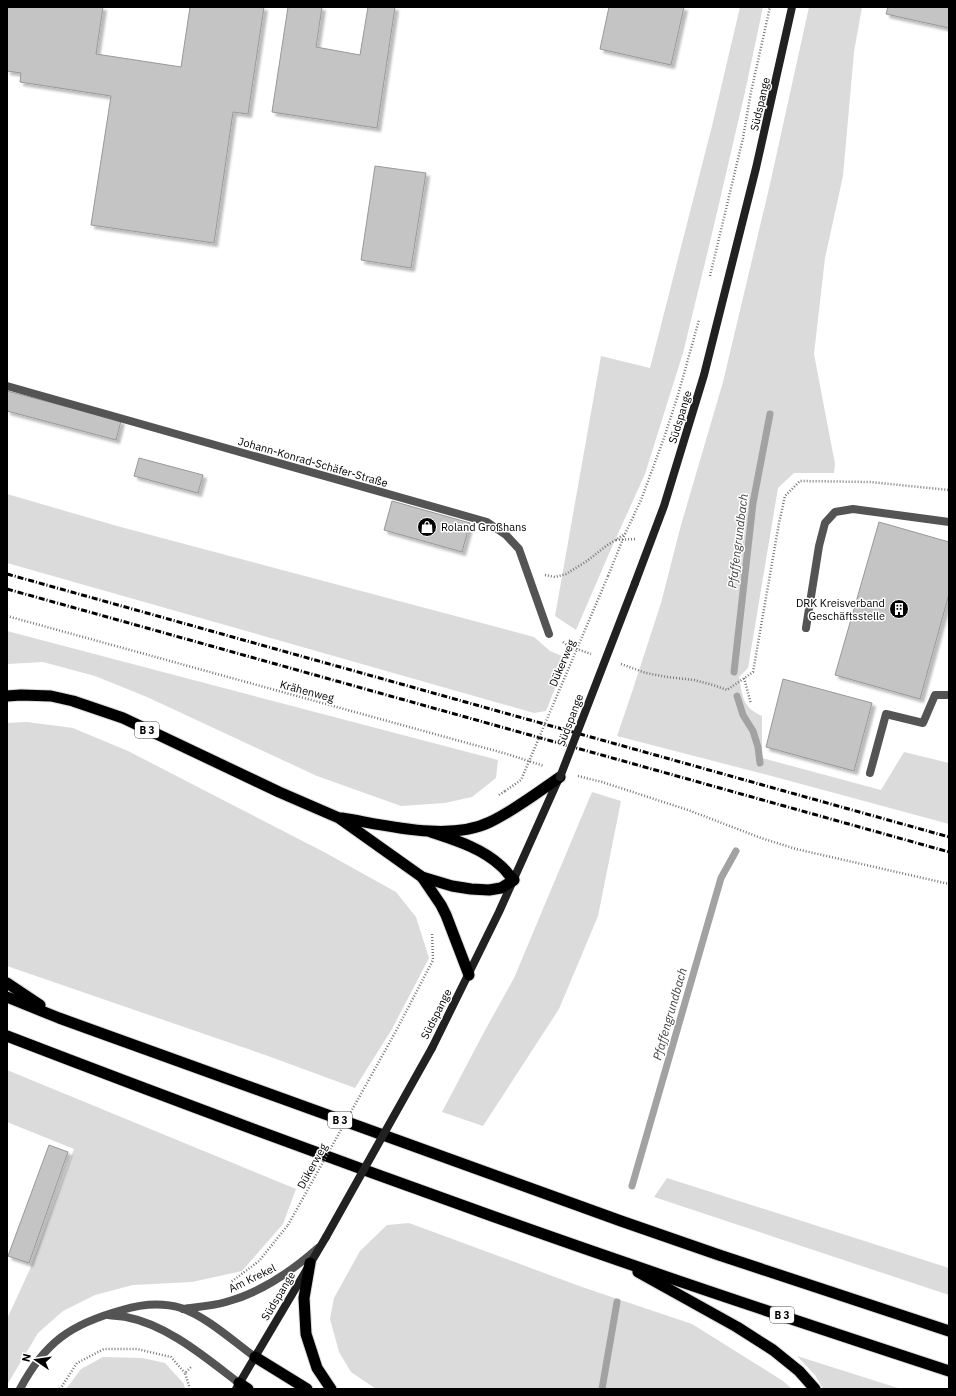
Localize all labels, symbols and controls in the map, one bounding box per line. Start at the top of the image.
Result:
street label: Südspange [747,76,773,132]
street label: Südspange [665,389,695,445]
street label: Johann-Konrad-Schäfer-Straße [237,434,389,490]
water label: Pfaffengrundbach [724,492,751,589]
shop icon: Roland Großhans [416,516,438,538]
place label: Roland Großhans [441,520,527,534]
place label: DRK Kreisverband Geschäftsstelle [796,596,885,623]
building icon: DRK Kreisverband Geschäftsstelle [888,598,910,620]
street label: Dükerweg [546,637,578,689]
street label: Krähenweg [278,677,336,705]
street label: Südspange [554,692,586,748]
road number: B 3 [135,722,159,738]
water label: Pfaffengrundbach [649,966,690,1062]
street label: Südspange [417,986,455,1042]
road number: B 3 [328,1112,352,1128]
street label: Dükerweg [294,1141,330,1191]
street label: Am Krekel [226,1261,278,1295]
street label: Südspange [258,1269,298,1323]
road number: B 3 [770,1307,794,1323]
north arrow [16,1340,56,1380]
text: N [19,1352,34,1363]

